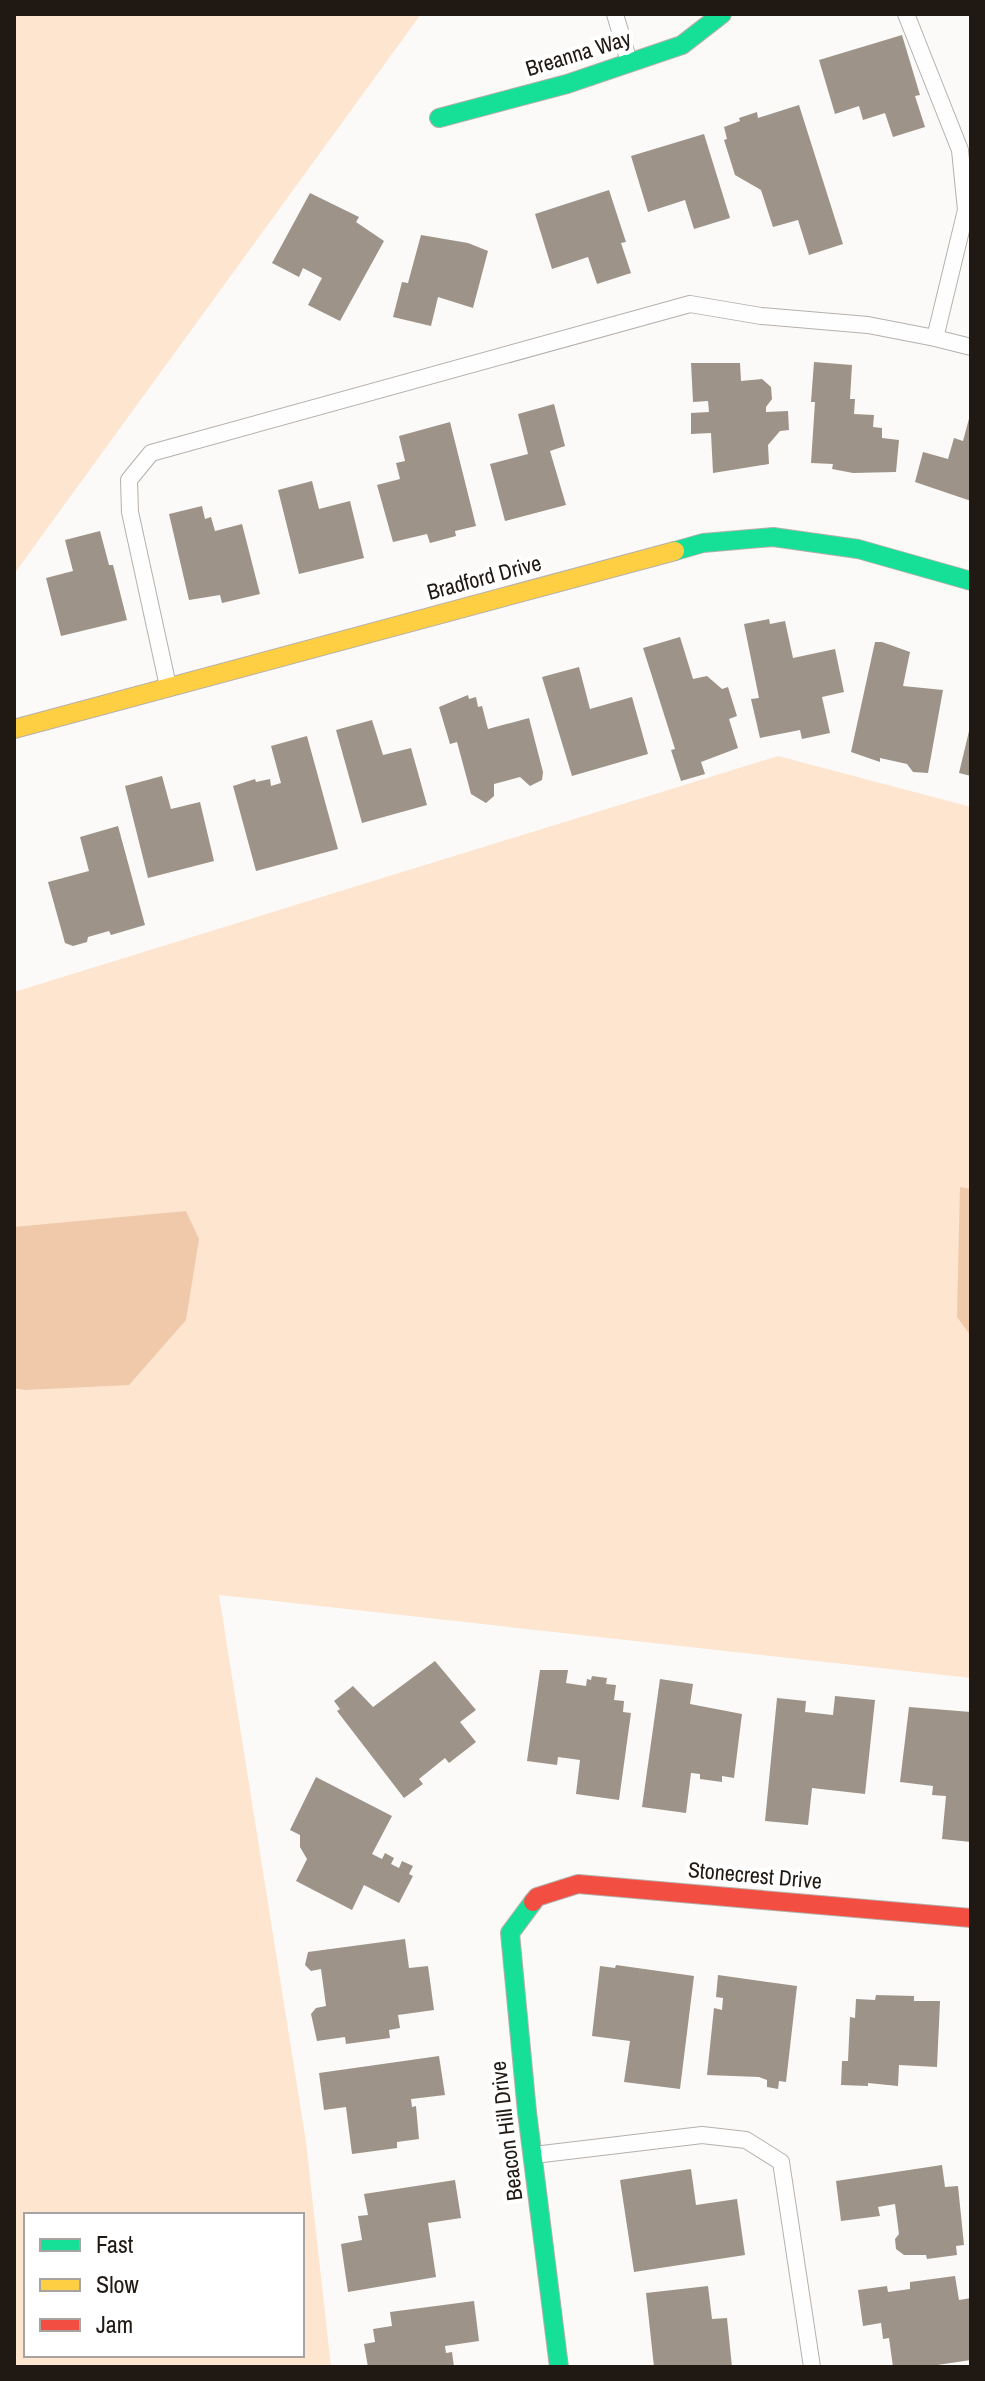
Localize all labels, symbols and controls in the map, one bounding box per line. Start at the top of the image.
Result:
street label: Breanna Way [522,23,634,83]
street label: Bradford Drive [423,547,545,607]
street label: Stonecrest Drive [687,1854,823,1896]
street label: Beacon Hill Drive [483,2060,529,2202]
legend [24,2213,304,2357]
text: Fast [96,2228,134,2260]
text: Slow [96,2268,139,2300]
text: Jam [96,2308,133,2340]

